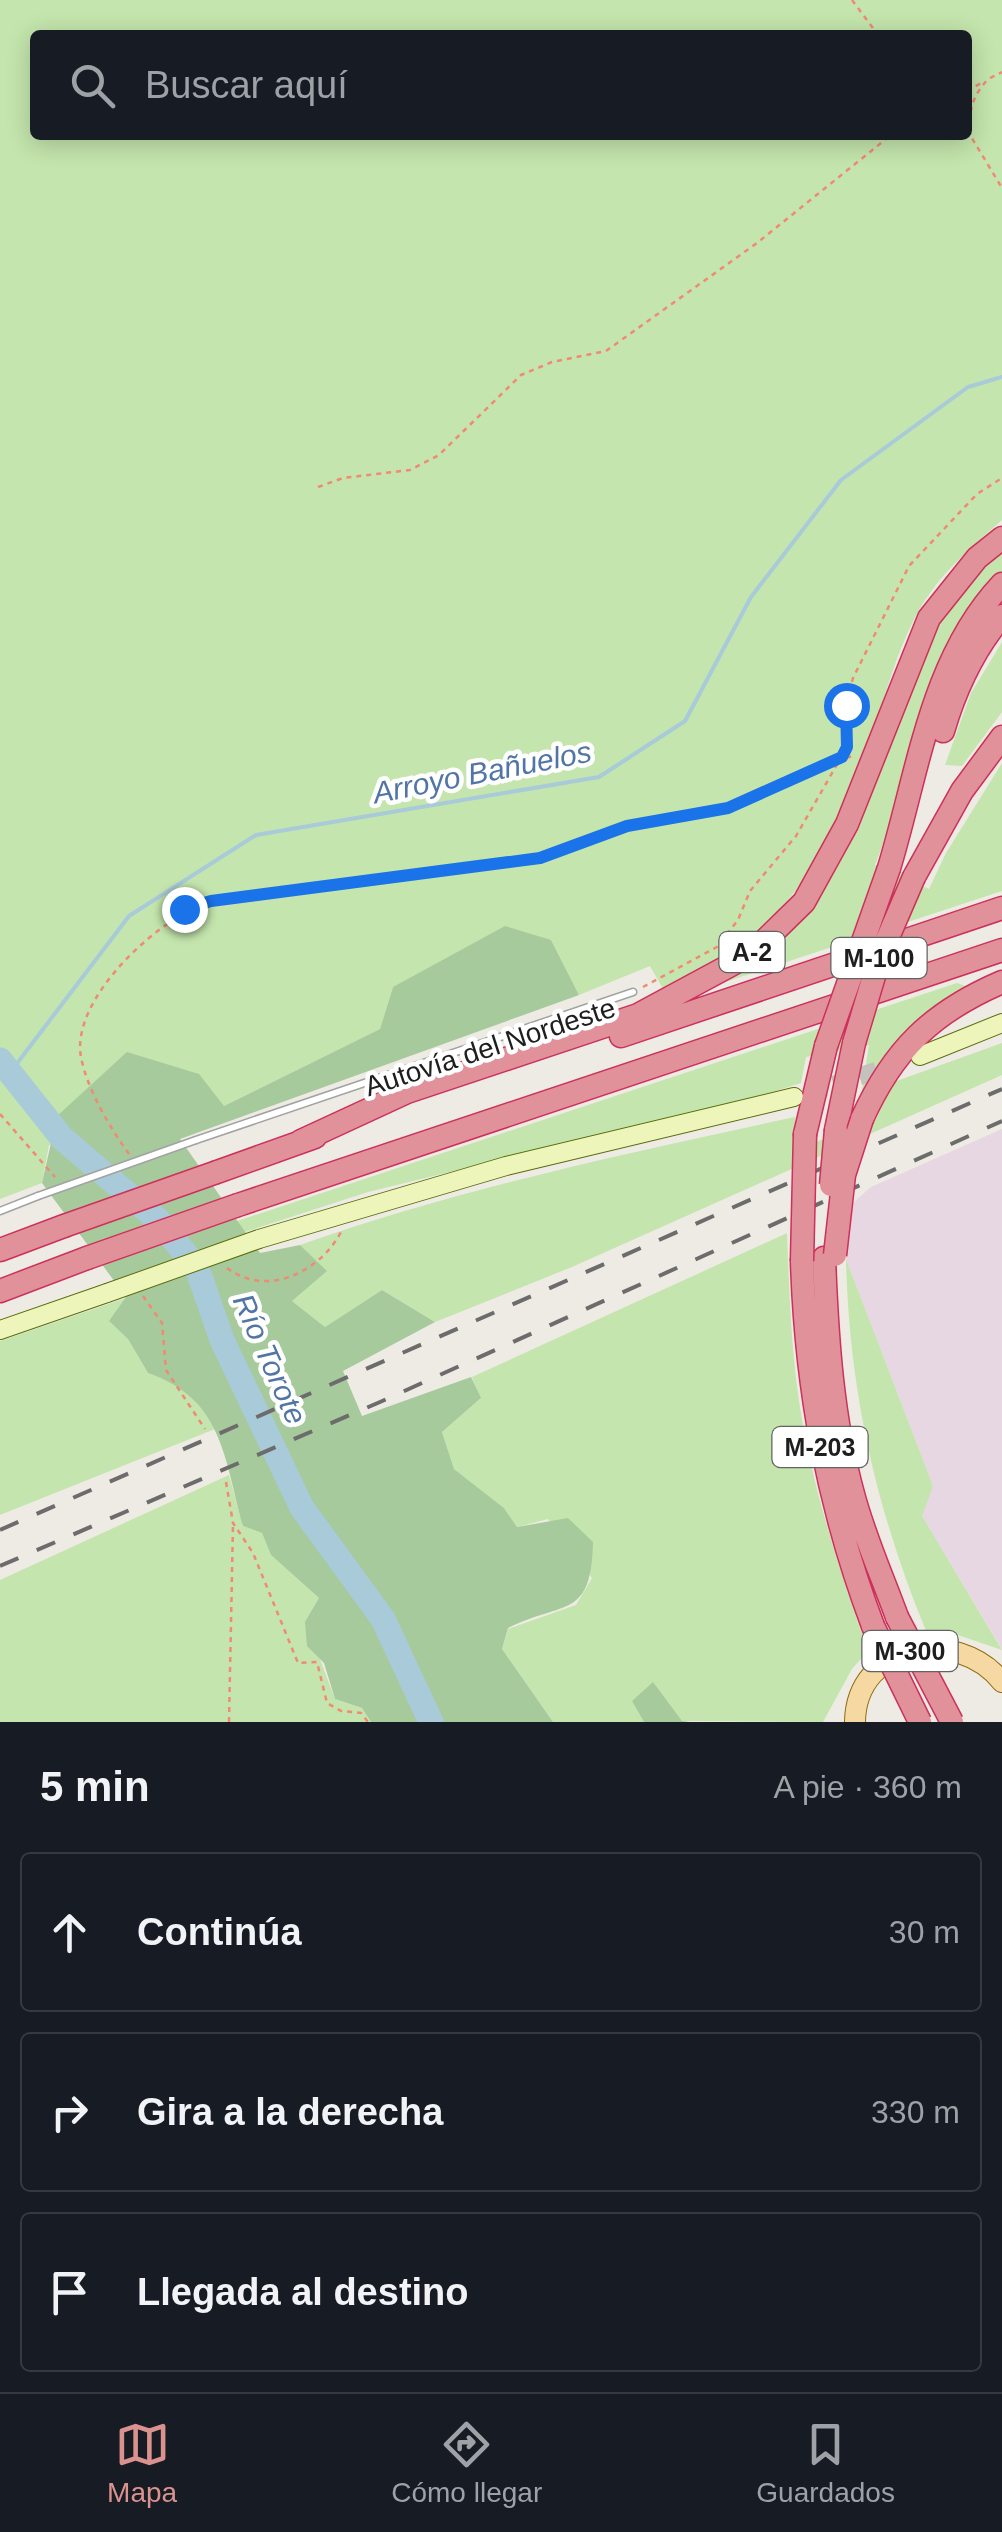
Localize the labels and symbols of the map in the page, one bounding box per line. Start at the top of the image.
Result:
route start [824,683,870,729]
water label: Arroyo Bañuelos [368,735,594,810]
route end [162,887,208,933]
road number: A-2 [720,932,784,972]
road number: M-100 [832,938,926,978]
street label: Autovía del Nordeste [361,992,619,1102]
water label: Río Torote [227,1289,313,1429]
road number: M-203 [772,1427,868,1467]
road number: M-300 [862,1631,958,1671]

